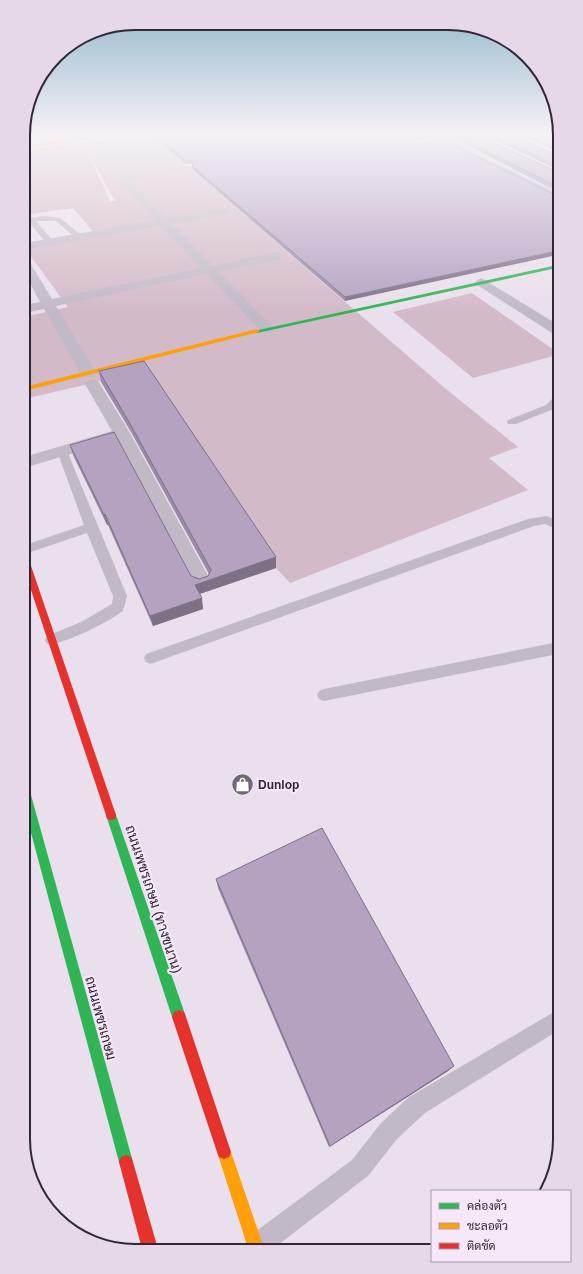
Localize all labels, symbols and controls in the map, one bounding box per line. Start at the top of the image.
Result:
shop icon: Dunlop [229,772,255,798]
place label: Dunlop [258,778,299,792]
street label: ถนนเพชรเกษม (ทางขนาน) [122,823,186,975]
street label: ถนนเพชรเกษม [82,974,120,1062]
legend [431,1190,571,1262]
text: คล่องตัว [467,1199,507,1213]
text: ชะลอตัว [467,1219,508,1233]
text: ติดขัด [467,1239,496,1253]

